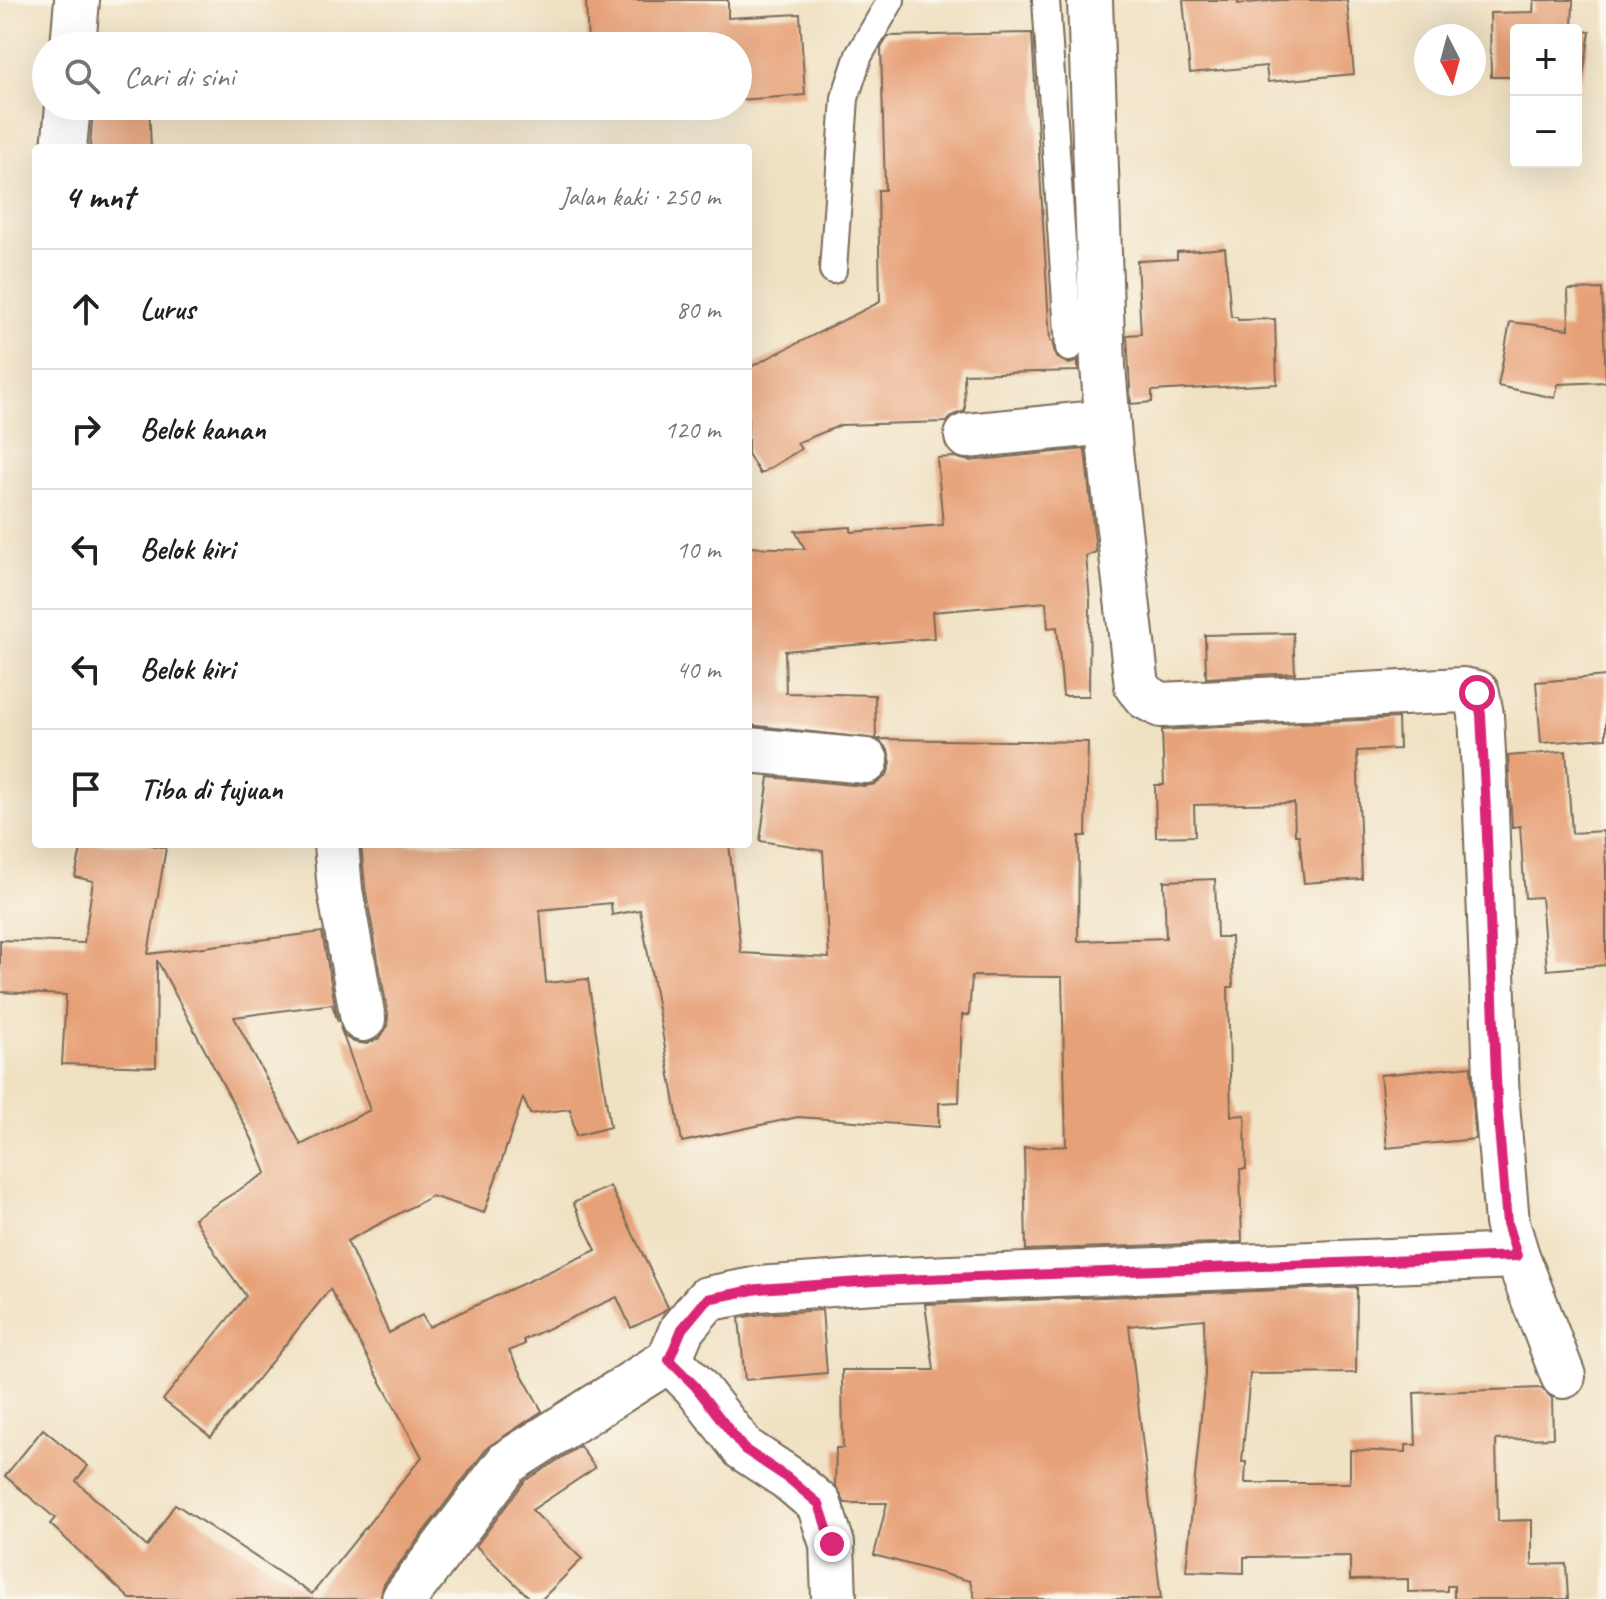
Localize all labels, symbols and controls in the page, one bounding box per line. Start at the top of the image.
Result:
north arrow [1414,24,1486,96]
map controls [1510,24,1582,168]
button: + [1510,24,1582,96]
search box [32,32,752,120]
icon: search [60,54,104,98]
text: Cari di sini [124,57,235,95]
button: − [1510,96,1582,168]
text: 4 mnt [64,175,134,218]
text: Jalan kaki · 250 m [560,180,720,213]
icon: ahead [64,287,108,331]
text: Lurus [140,290,195,328]
text: 80 m [676,293,720,326]
icon: right [64,407,108,451]
text: Belok kanan [140,410,265,448]
text: 120 m [664,413,720,446]
icon: left [64,527,108,571]
text: Belok kiri [140,530,235,568]
text: 10 m [676,533,720,566]
icon: left [64,647,108,691]
text: Belok kiri [140,650,235,688]
text: 40 m [676,653,720,686]
route start [1459,675,1495,711]
icon: arrive [64,767,108,811]
text: Tiba di tujuan [140,770,283,808]
route end [814,1526,850,1562]

